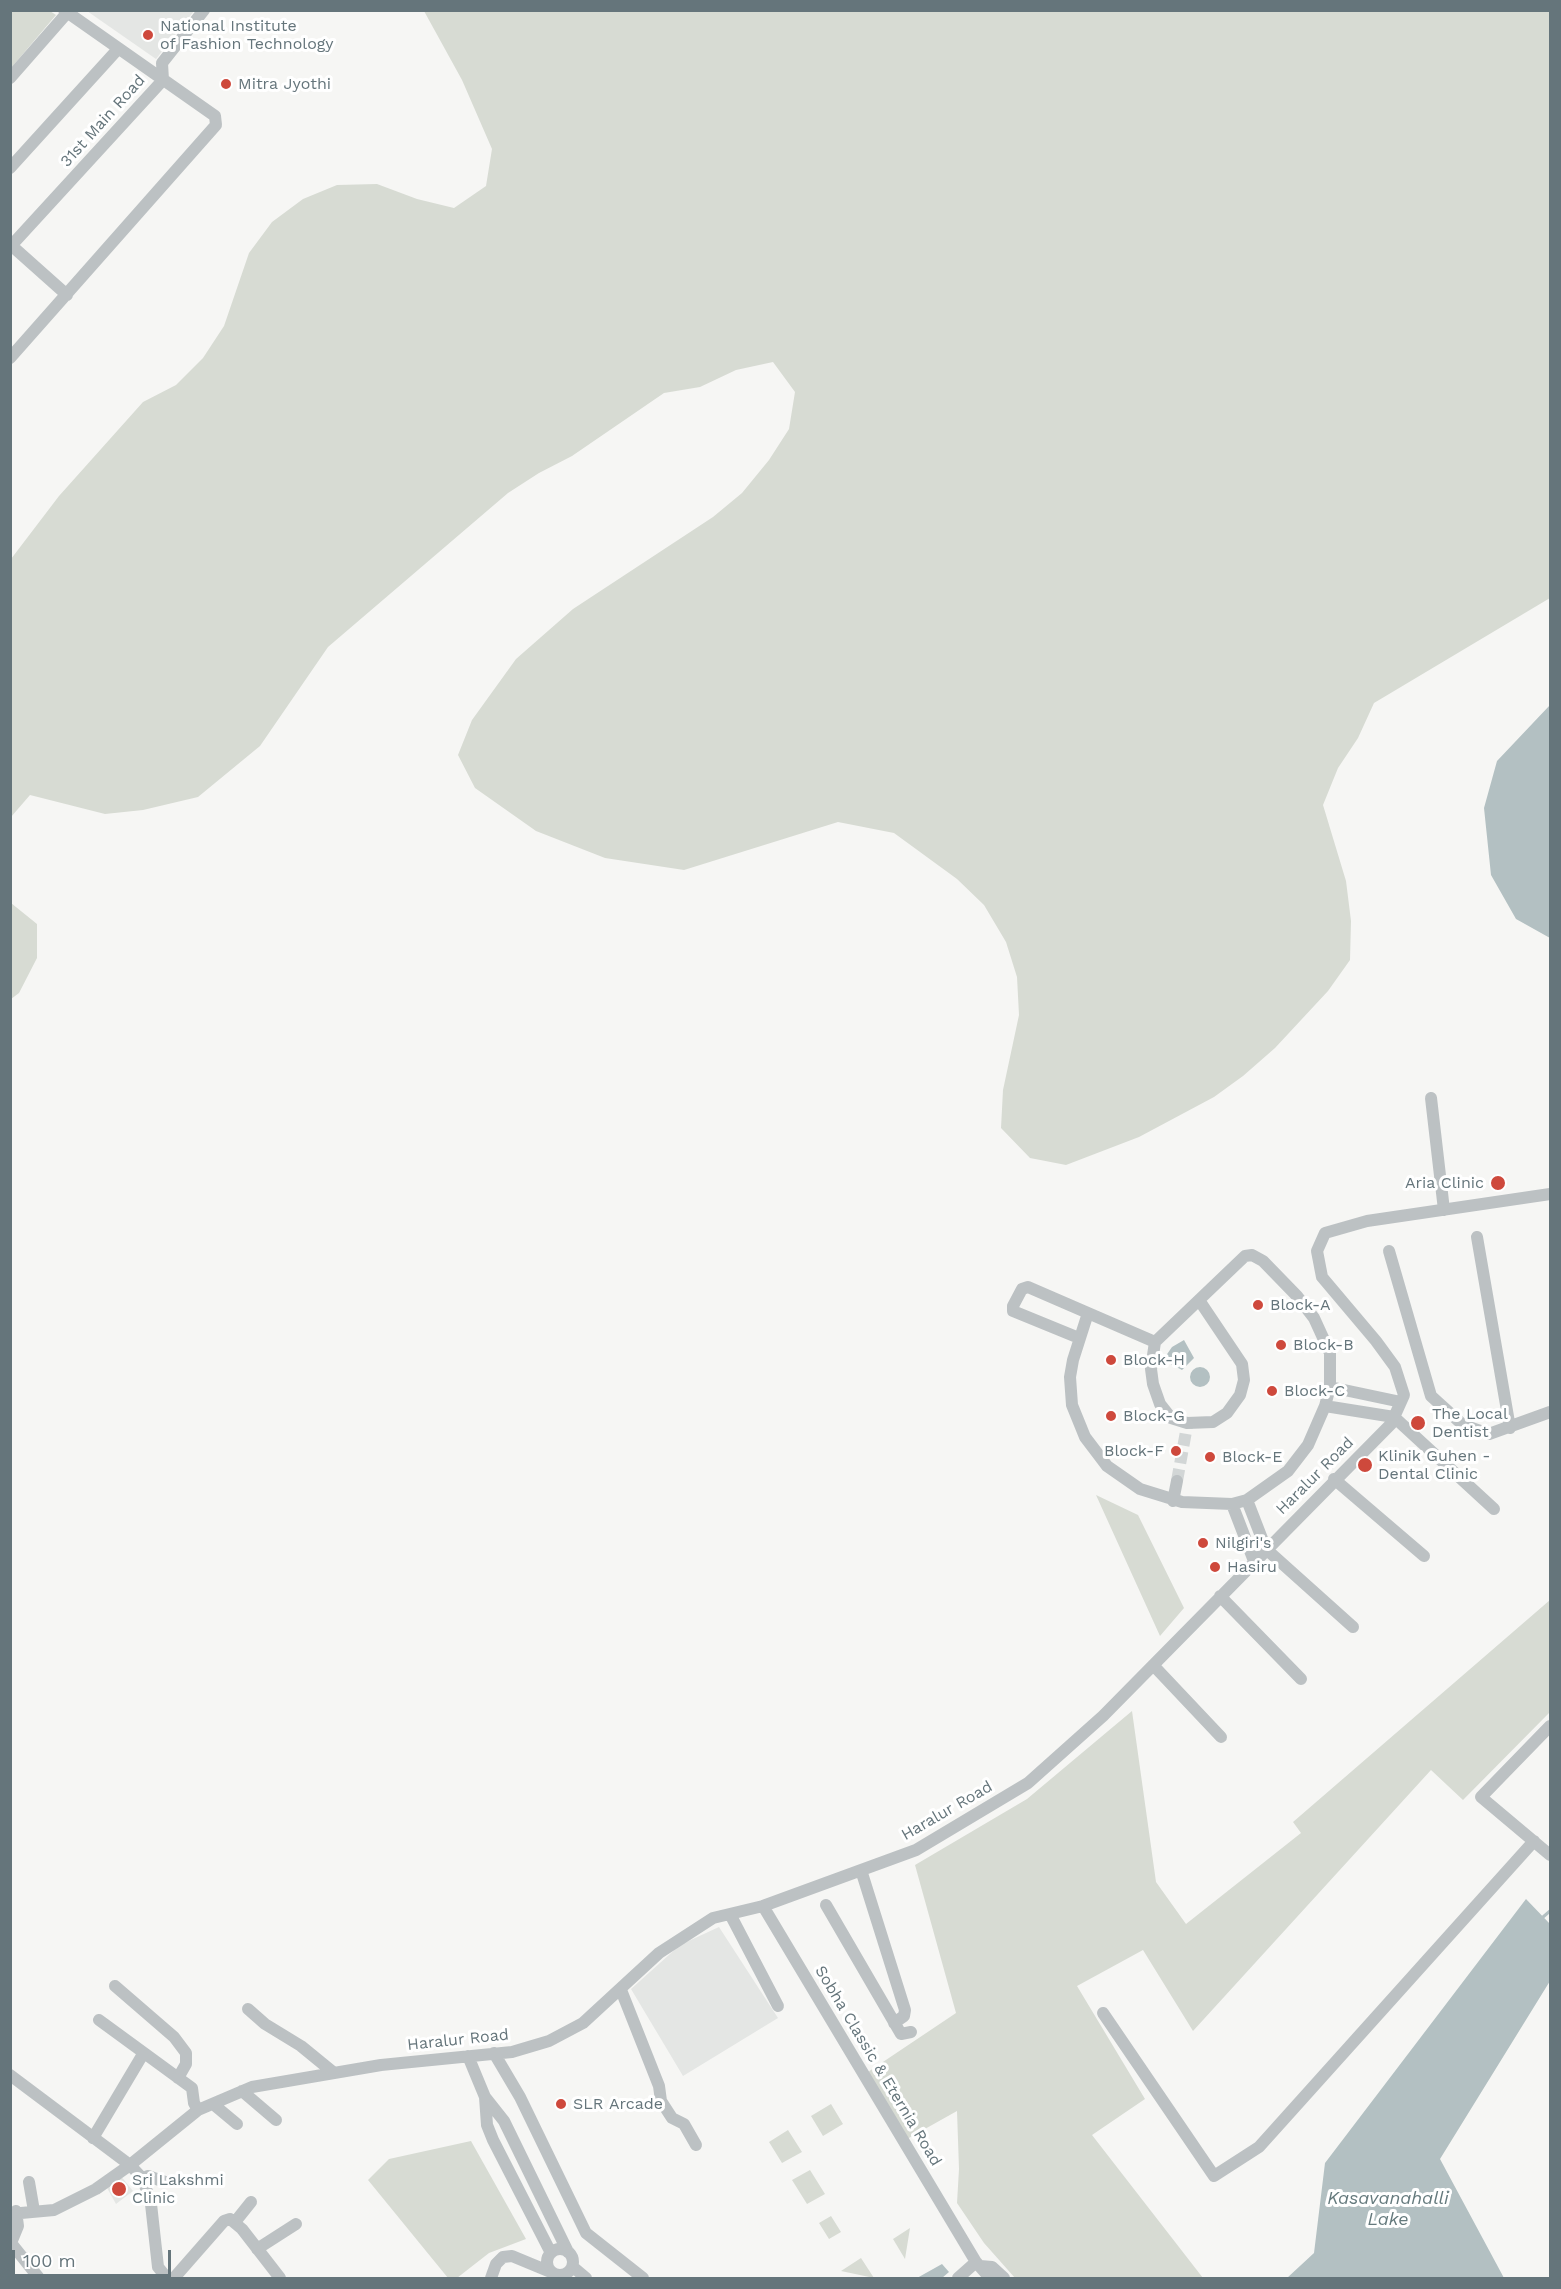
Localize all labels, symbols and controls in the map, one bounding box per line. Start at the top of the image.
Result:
place label: National Institute of Fashion Technology [160,16,334,54]
marker: National Institute of Fashion Technology [141,28,155,42]
street label: 31st Main Road [57,71,149,171]
place label: Mitra Jyothi [238,74,331,94]
marker: Mitra Jyothi [219,77,233,91]
place label: Aria Clinic [1405,1173,1484,1193]
marker: Aria Clinic [1489,1174,1507,1192]
place label: Block-A [1270,1295,1330,1315]
marker: Block-A [1251,1298,1265,1312]
place label: Block-B [1293,1335,1354,1355]
marker: Block-B [1274,1338,1288,1352]
place label: Block-H [1123,1350,1185,1370]
marker: Block-H [1104,1353,1118,1367]
place label: Block-C [1284,1381,1345,1401]
marker: Block-C [1265,1384,1279,1398]
place label: The Local Dentist [1432,1404,1508,1442]
place label: Block-G [1123,1406,1185,1426]
marker: Block-G [1104,1409,1118,1423]
marker: The Local Dentist [1409,1414,1427,1432]
street label: Haralur Road [1272,1433,1358,1519]
place label: Block-F [1104,1441,1164,1461]
marker: Block-F [1169,1444,1183,1458]
place label: Klinik Guhen - Dental Clinic [1378,1446,1490,1484]
place label: Block-E [1222,1447,1282,1467]
marker: Block-E [1203,1450,1217,1464]
marker: Klinik Guhen - Dental Clinic [1356,1456,1374,1474]
place label: Nilgiri's [1215,1533,1271,1553]
marker: Nilgiri's [1196,1536,1210,1550]
place label: Hasiru [1227,1557,1277,1577]
marker: Hasiru [1208,1560,1222,1574]
street label: Haralur Road [898,1777,996,1845]
street label: Sobha Classic & Eternia Road [810,1962,946,2170]
street label: Haralur Road [406,2025,510,2055]
place label: SLR Arcade [573,2094,663,2114]
marker: SLR Arcade [554,2097,568,2111]
place label: Sri Lakshmi Clinic [132,2170,224,2208]
marker: Sri Lakshmi Clinic [110,2180,128,2198]
water label: Kasavanahalli Lake [1327,2188,1449,2230]
scale bar [15,2238,174,2276]
text: 100 m [23,2250,76,2271]

